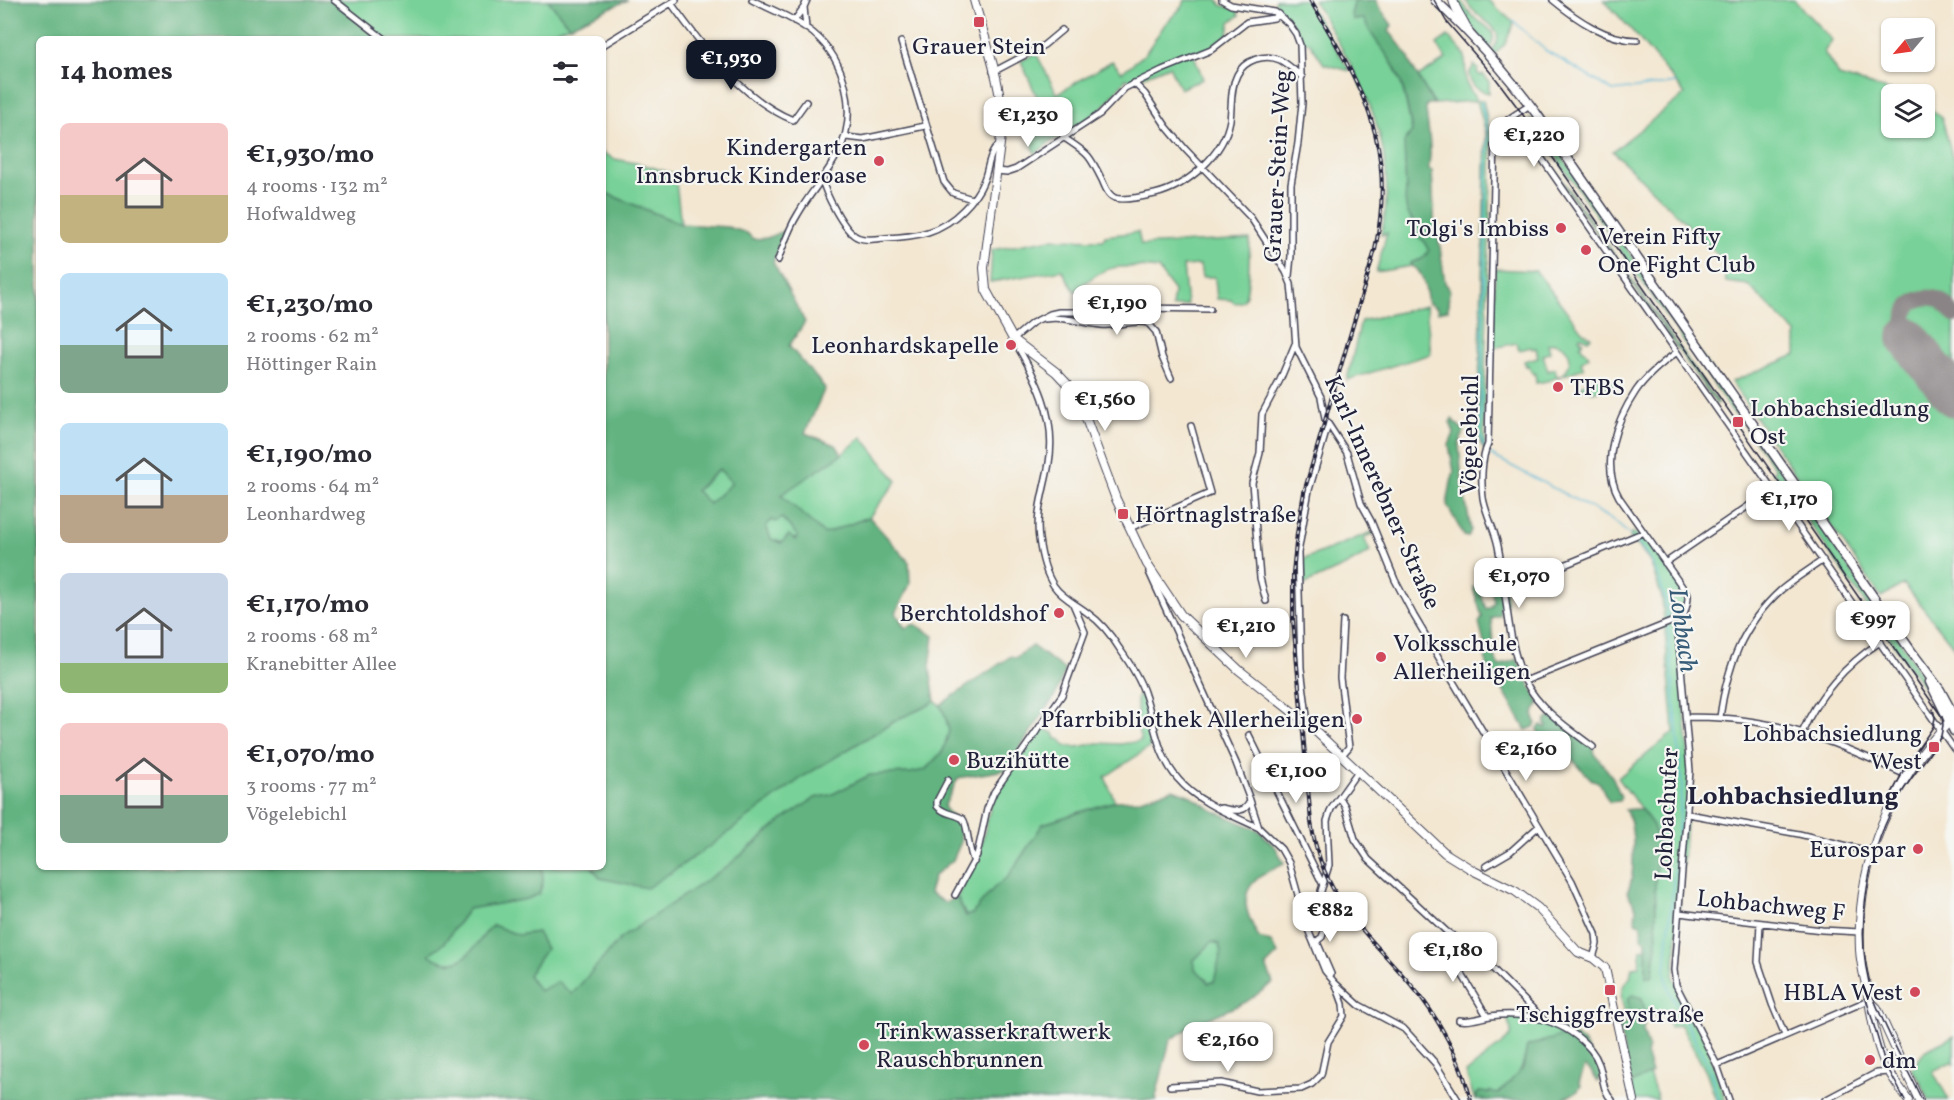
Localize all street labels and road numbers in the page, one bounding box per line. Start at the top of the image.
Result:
street label: Grauer-Stein-Weg [1257,69,1301,263]
street label: Karl-Innerebner-Straße [1314,370,1448,615]
street label: Vögelebichl [1453,374,1489,496]
street label: Lohbachufer [1648,747,1688,881]
street label: Lohbachweg F [1695,882,1847,932]

